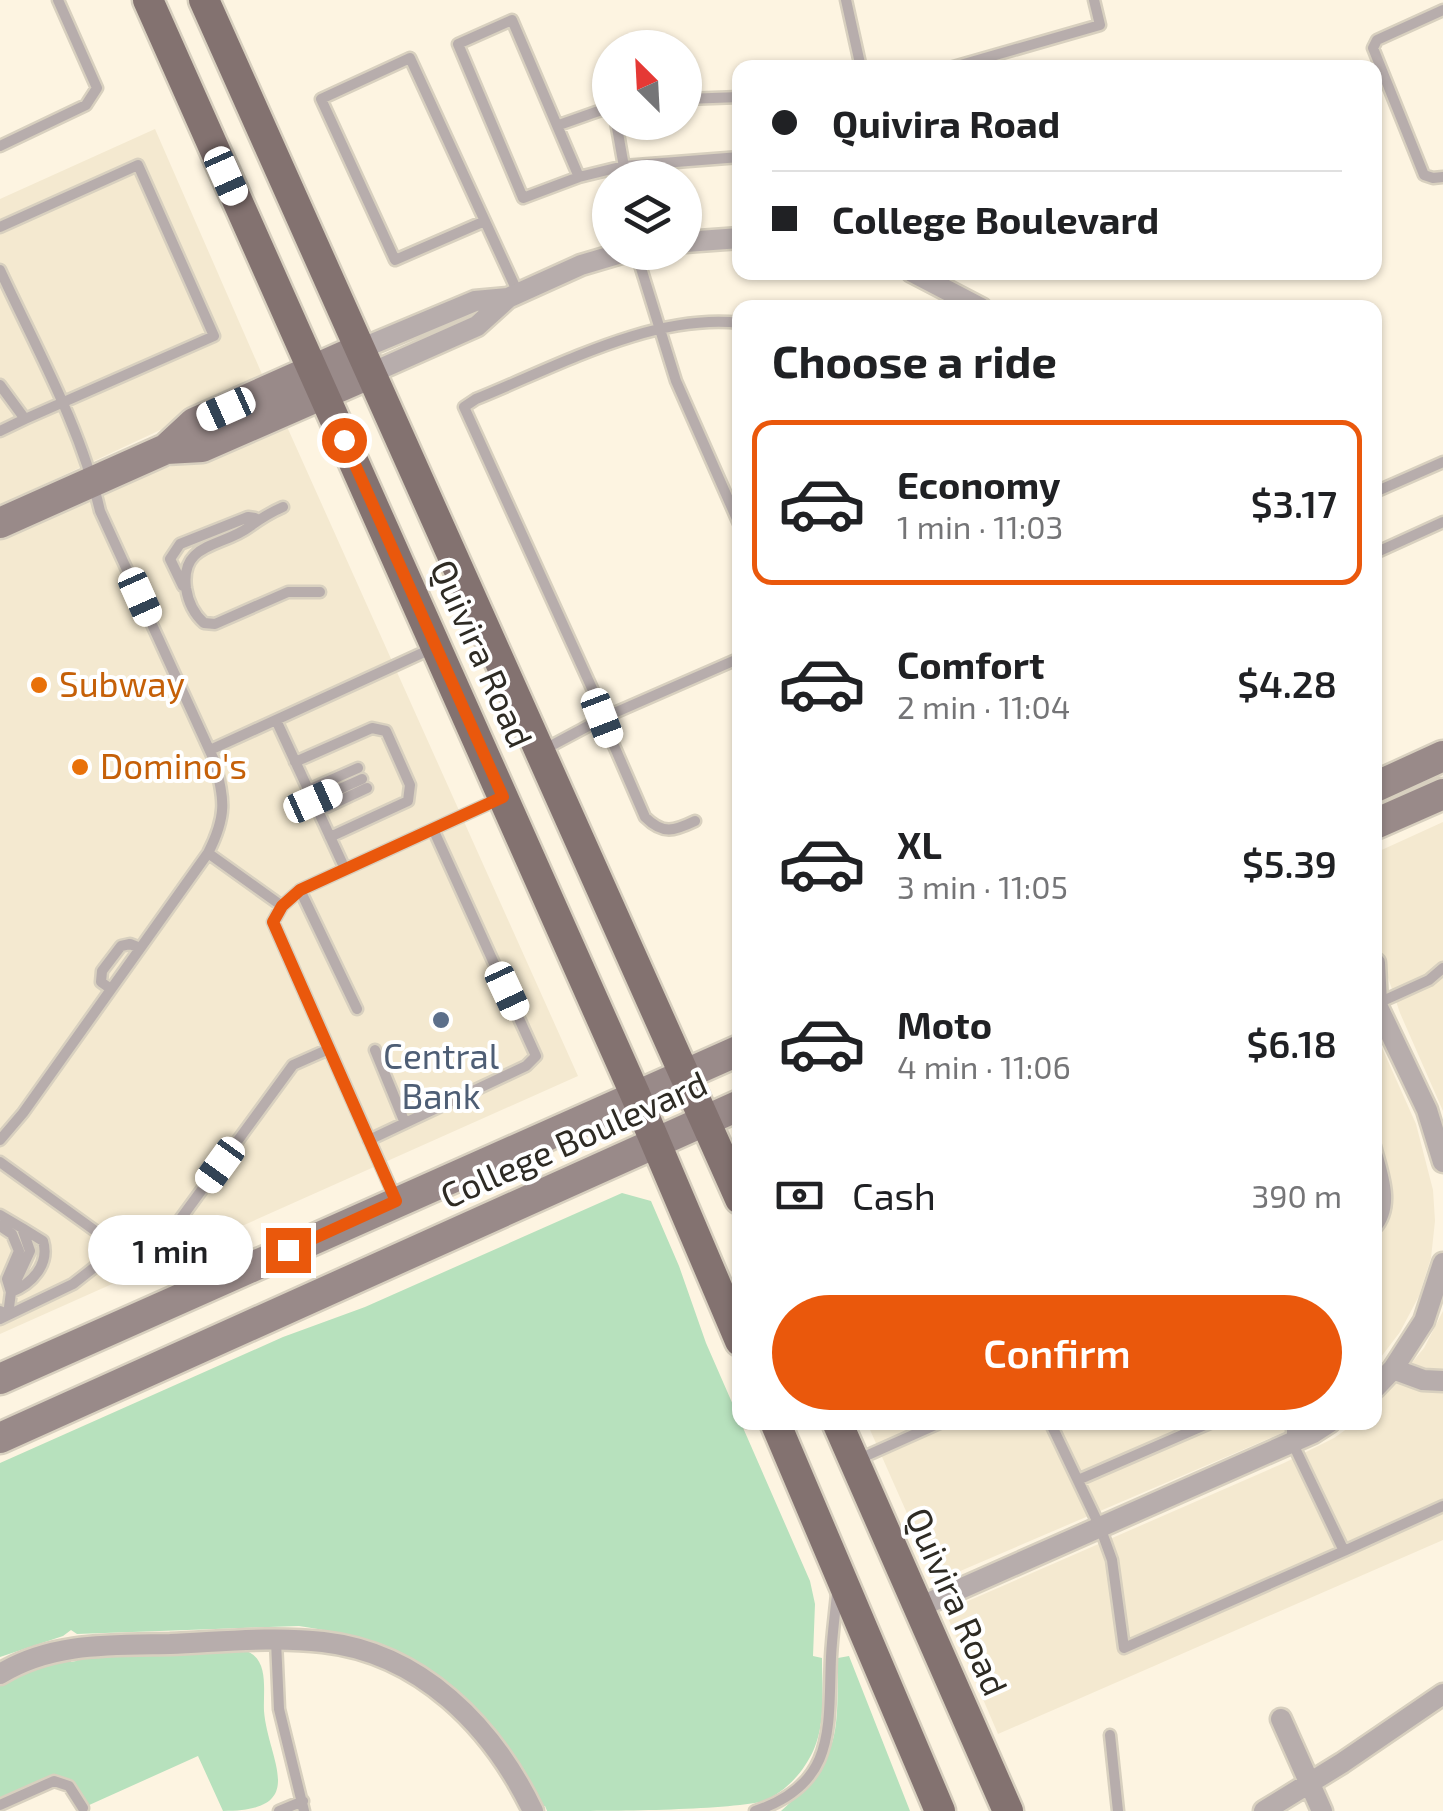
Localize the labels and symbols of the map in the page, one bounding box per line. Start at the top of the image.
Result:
north arrow [592,30,702,140]
car [200,142,252,210]
car [192,383,260,435]
route start [322,418,367,463]
street label: Quivira Road [423,553,543,754]
car [114,563,166,631]
place label: Subway [59,662,185,704]
marker: Subway [28,674,50,696]
car [577,685,627,751]
place label: Domino's [100,744,247,786]
marker: Domino's [69,756,91,778]
car [279,775,347,827]
car [481,957,533,1025]
marker: Central Bank [430,1009,452,1031]
place label: Central Bank [383,1034,500,1116]
street label: College Boulevard [433,1061,713,1216]
car [190,1132,250,1198]
callout: 1 min [88,1215,253,1285]
route end [266,1228,311,1273]
street label: Quivira Road [898,1501,1018,1702]

